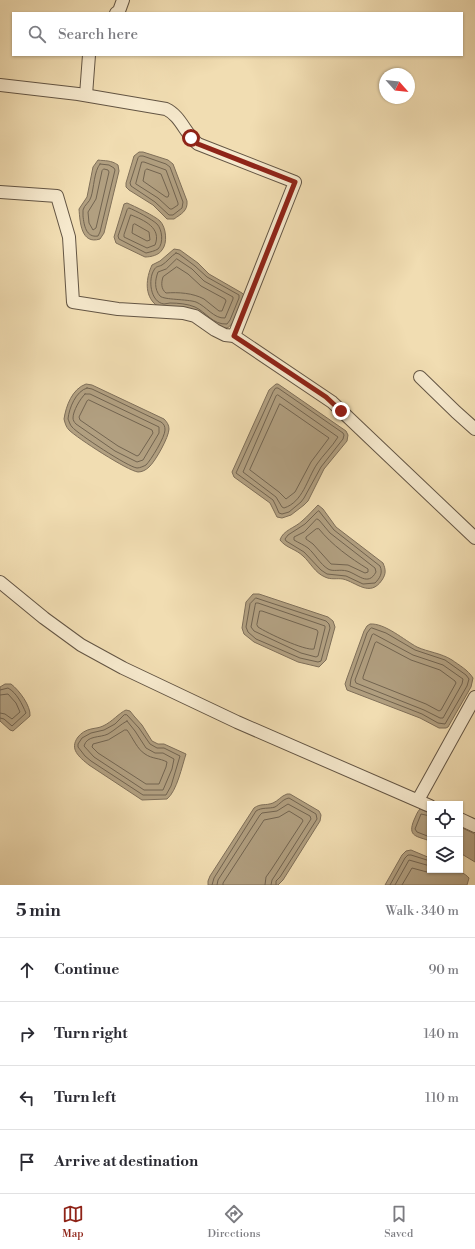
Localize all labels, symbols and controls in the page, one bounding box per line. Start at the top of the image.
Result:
search box [12,12,463,56]
icon: search [26,23,48,45]
text: Search here [58,25,138,44]
north arrow [379,68,415,104]
route start [182,129,200,147]
route end [332,402,350,420]
map controls [427,801,463,873]
button: locate [427,801,463,837]
button: layers [427,837,463,873]
text: 5 min [16,900,61,922]
text: Walk · 340 m [386,903,459,919]
icon: ahead [16,959,38,981]
text: Continue [54,960,119,979]
text: 90 m [428,962,459,978]
icon: right [16,1023,38,1045]
text: Turn right [54,1024,128,1043]
text: 140 m [423,1026,459,1042]
icon: left [16,1087,38,1109]
text: Turn left [54,1088,116,1107]
text: 110 m [425,1090,459,1106]
icon: arrive [16,1151,38,1173]
text: Arrive at destination [54,1152,198,1171]
tab: Map [62,1203,84,1241]
tab: Directions [208,1203,261,1241]
tab: Saved [384,1203,413,1241]

